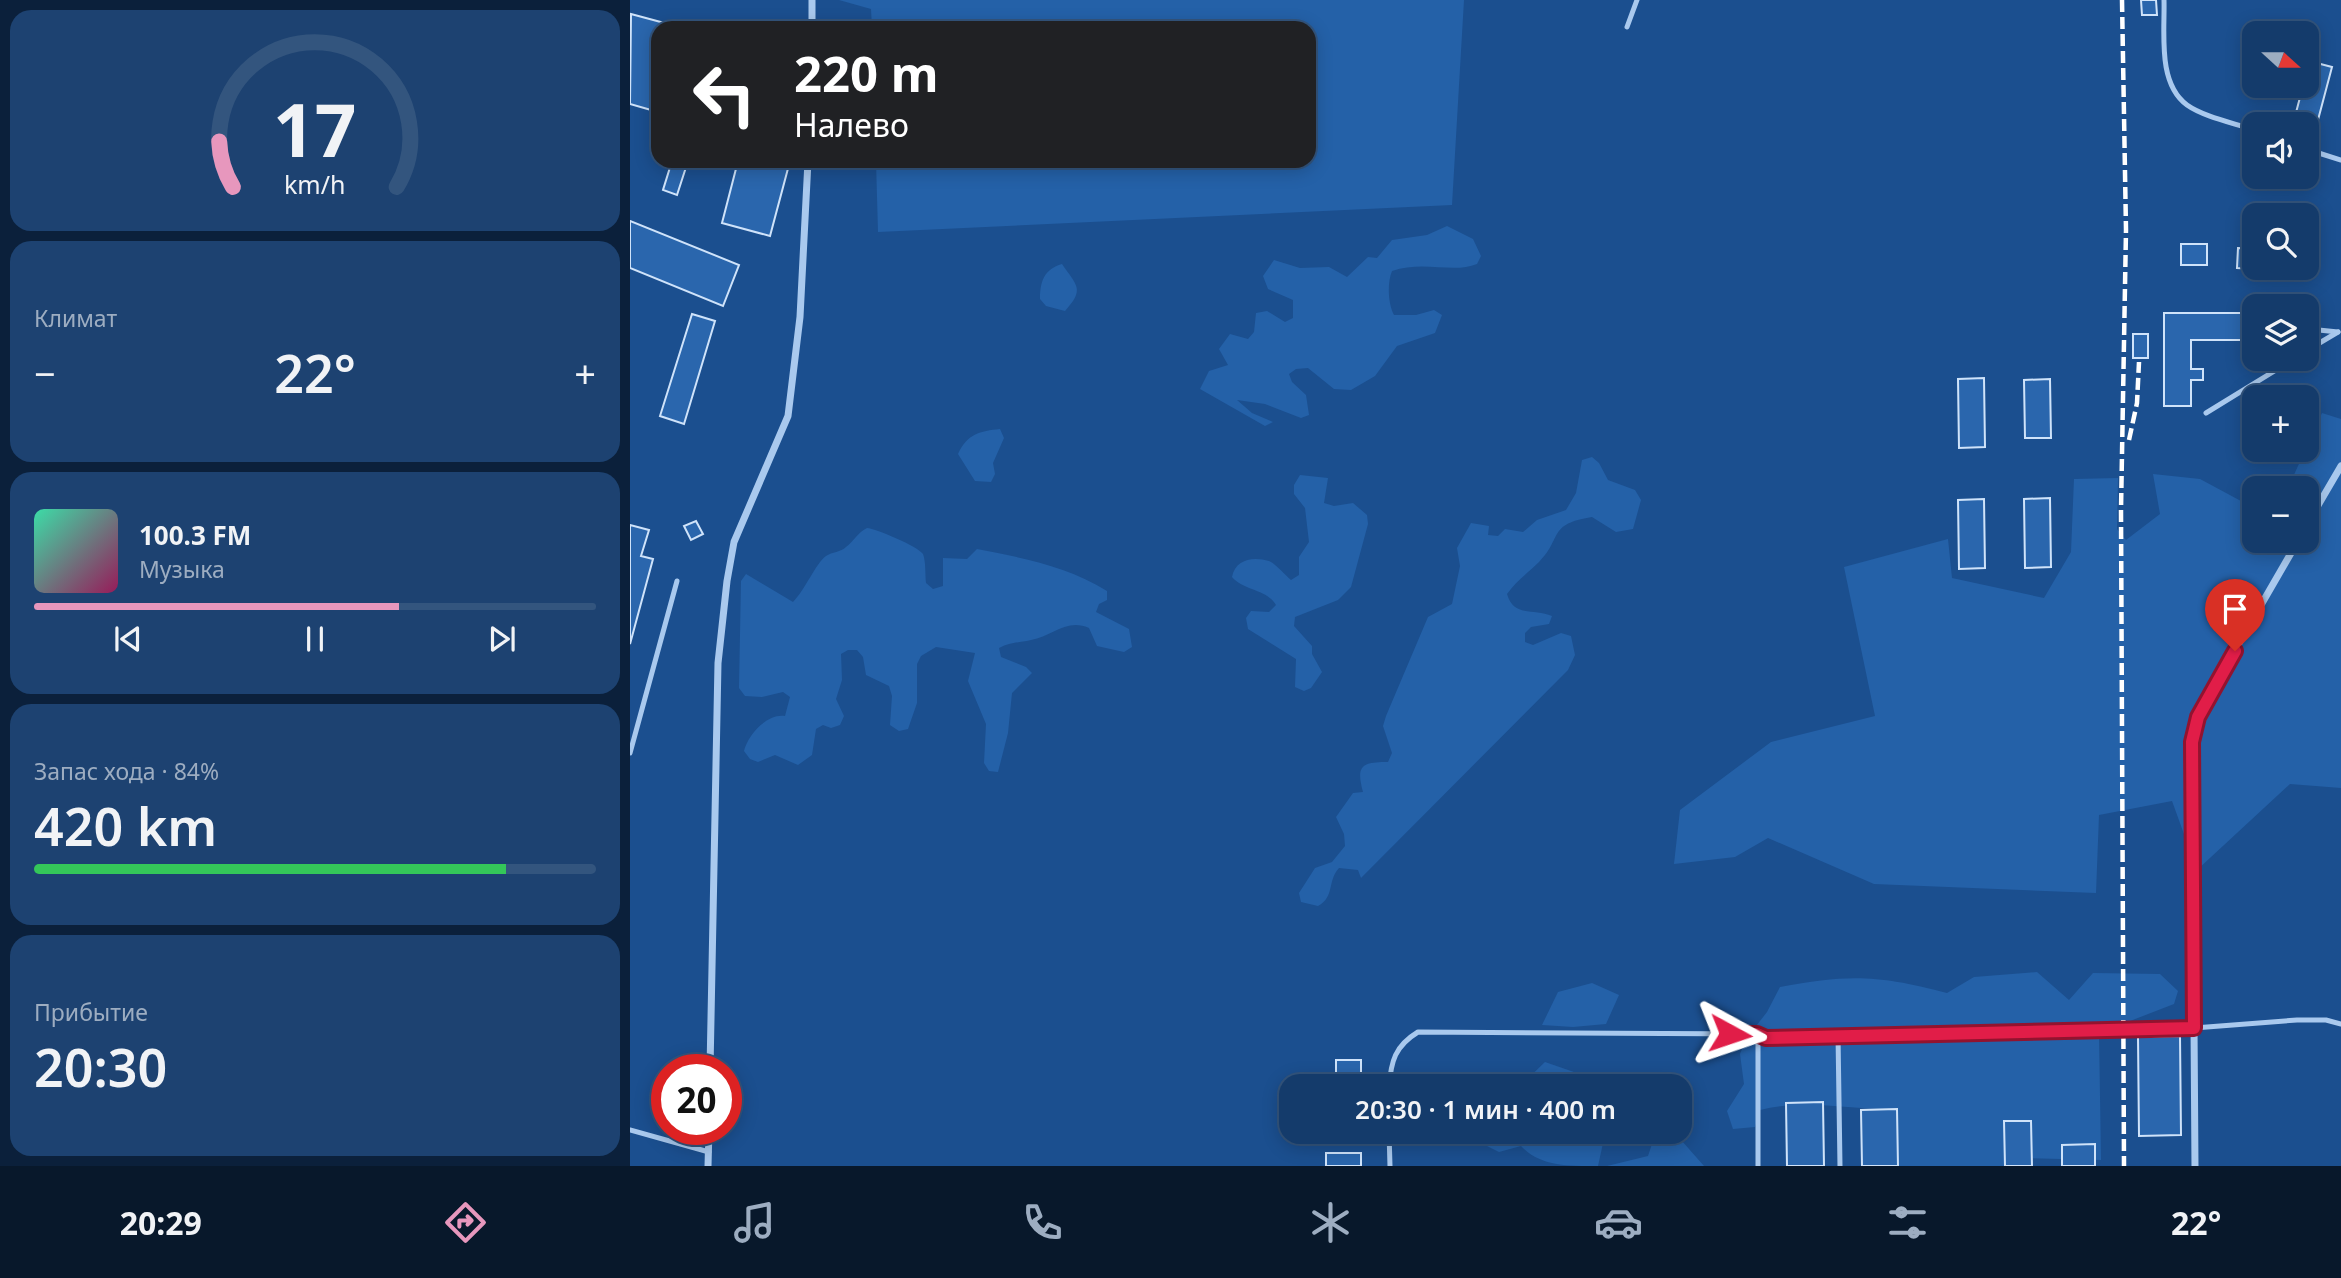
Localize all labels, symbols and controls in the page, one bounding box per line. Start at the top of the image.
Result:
north arrow [2242,21,2319,98]
map controls [2242,21,2319,553]
text: 220 m [794,40,939,106]
icon: left [679,49,770,140]
text: 17 [273,79,357,178]
text: Налево [794,103,909,146]
button: sound [2242,112,2319,189]
text: km/h [284,166,346,200]
button: search [2242,203,2319,280]
button: layers [2242,294,2319,371]
text: Климат [34,302,117,334]
text: 22° [274,337,356,408]
text: − [34,347,56,399]
text: + [574,347,596,399]
button: + [2242,385,2319,462]
button: − [2242,476,2319,553]
text: 100.3 FM [139,517,251,553]
text: Музыка [139,553,225,585]
pin [2205,579,2265,651]
icon: arrive [2216,590,2254,628]
icon: previous [109,620,147,658]
icon: pause [296,620,334,658]
icon: next [483,620,521,658]
text: Запас хода · 84% [34,755,219,787]
text: 420 km [34,790,217,861]
text: Прибытие [34,996,148,1028]
position arrow [1693,997,1767,1071]
text: 20:30 [34,1031,167,1102]
speed limit sign: 20 [651,1054,742,1145]
text: 20:30 · 1 мин · 400 m [1355,1091,1616,1127]
icon: directions [441,1198,490,1247]
icon: music [730,1198,779,1247]
icon: phone [1018,1198,1067,1247]
icon: climate [1306,1198,1355,1247]
icon: car [1594,1198,1643,1247]
icon: filters [1883,1198,1932,1247]
text: 20:29 [120,1201,202,1244]
text: 22° [2171,1201,2221,1244]

